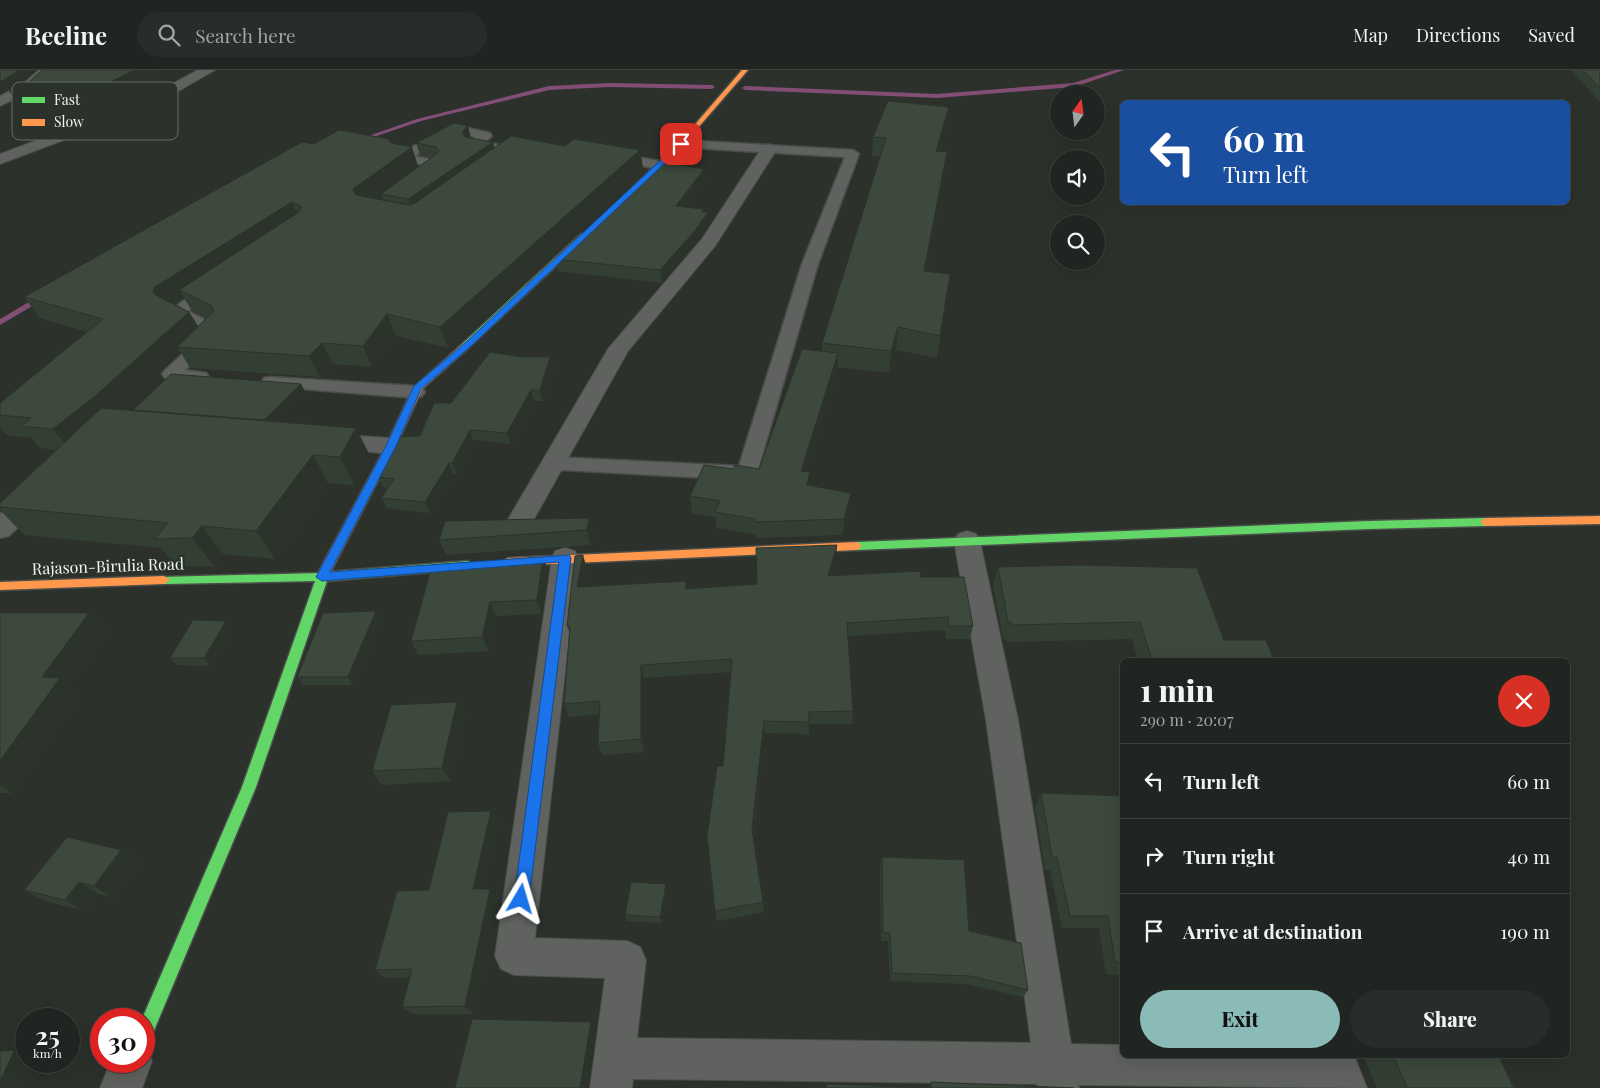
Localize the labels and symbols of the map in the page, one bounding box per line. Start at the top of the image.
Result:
legend [12,82,178,140]
north arrow [1050,85,1105,140]
text: Fast [54,90,81,109]
text: Slow [54,112,84,131]
pin [660,123,702,165]
street label: Rajason-Birulia Road [32,552,184,579]
position arrow [494,872,546,924]
speed limit sign: 30 [90,1008,155,1073]

